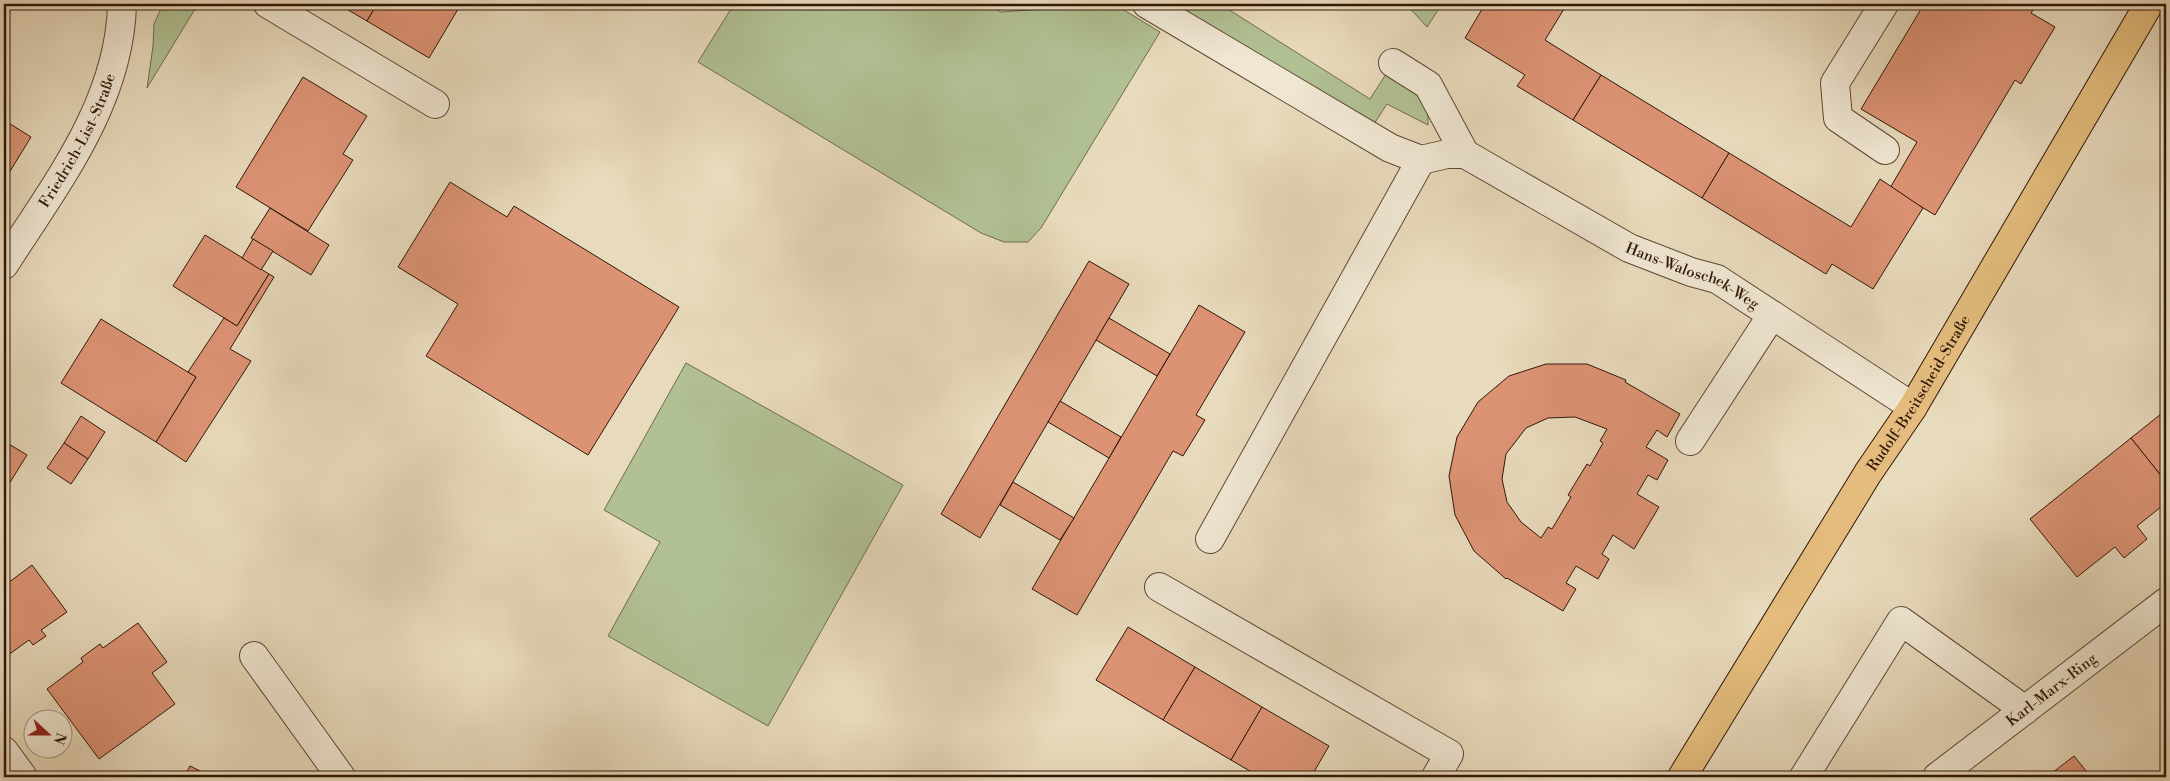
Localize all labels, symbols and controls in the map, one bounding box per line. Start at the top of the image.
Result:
street label: Friedrich-List-Straße [35,71,119,211]
street label: Hans-Waloschek-Weg [1623,238,1763,314]
street label: Rudolf-Breitscheid-Straße [1863,312,1974,475]
street label: Karl-Marx-Ring [2002,649,2101,730]
north arrow [22,708,72,758]
text: N [49,730,70,747]

